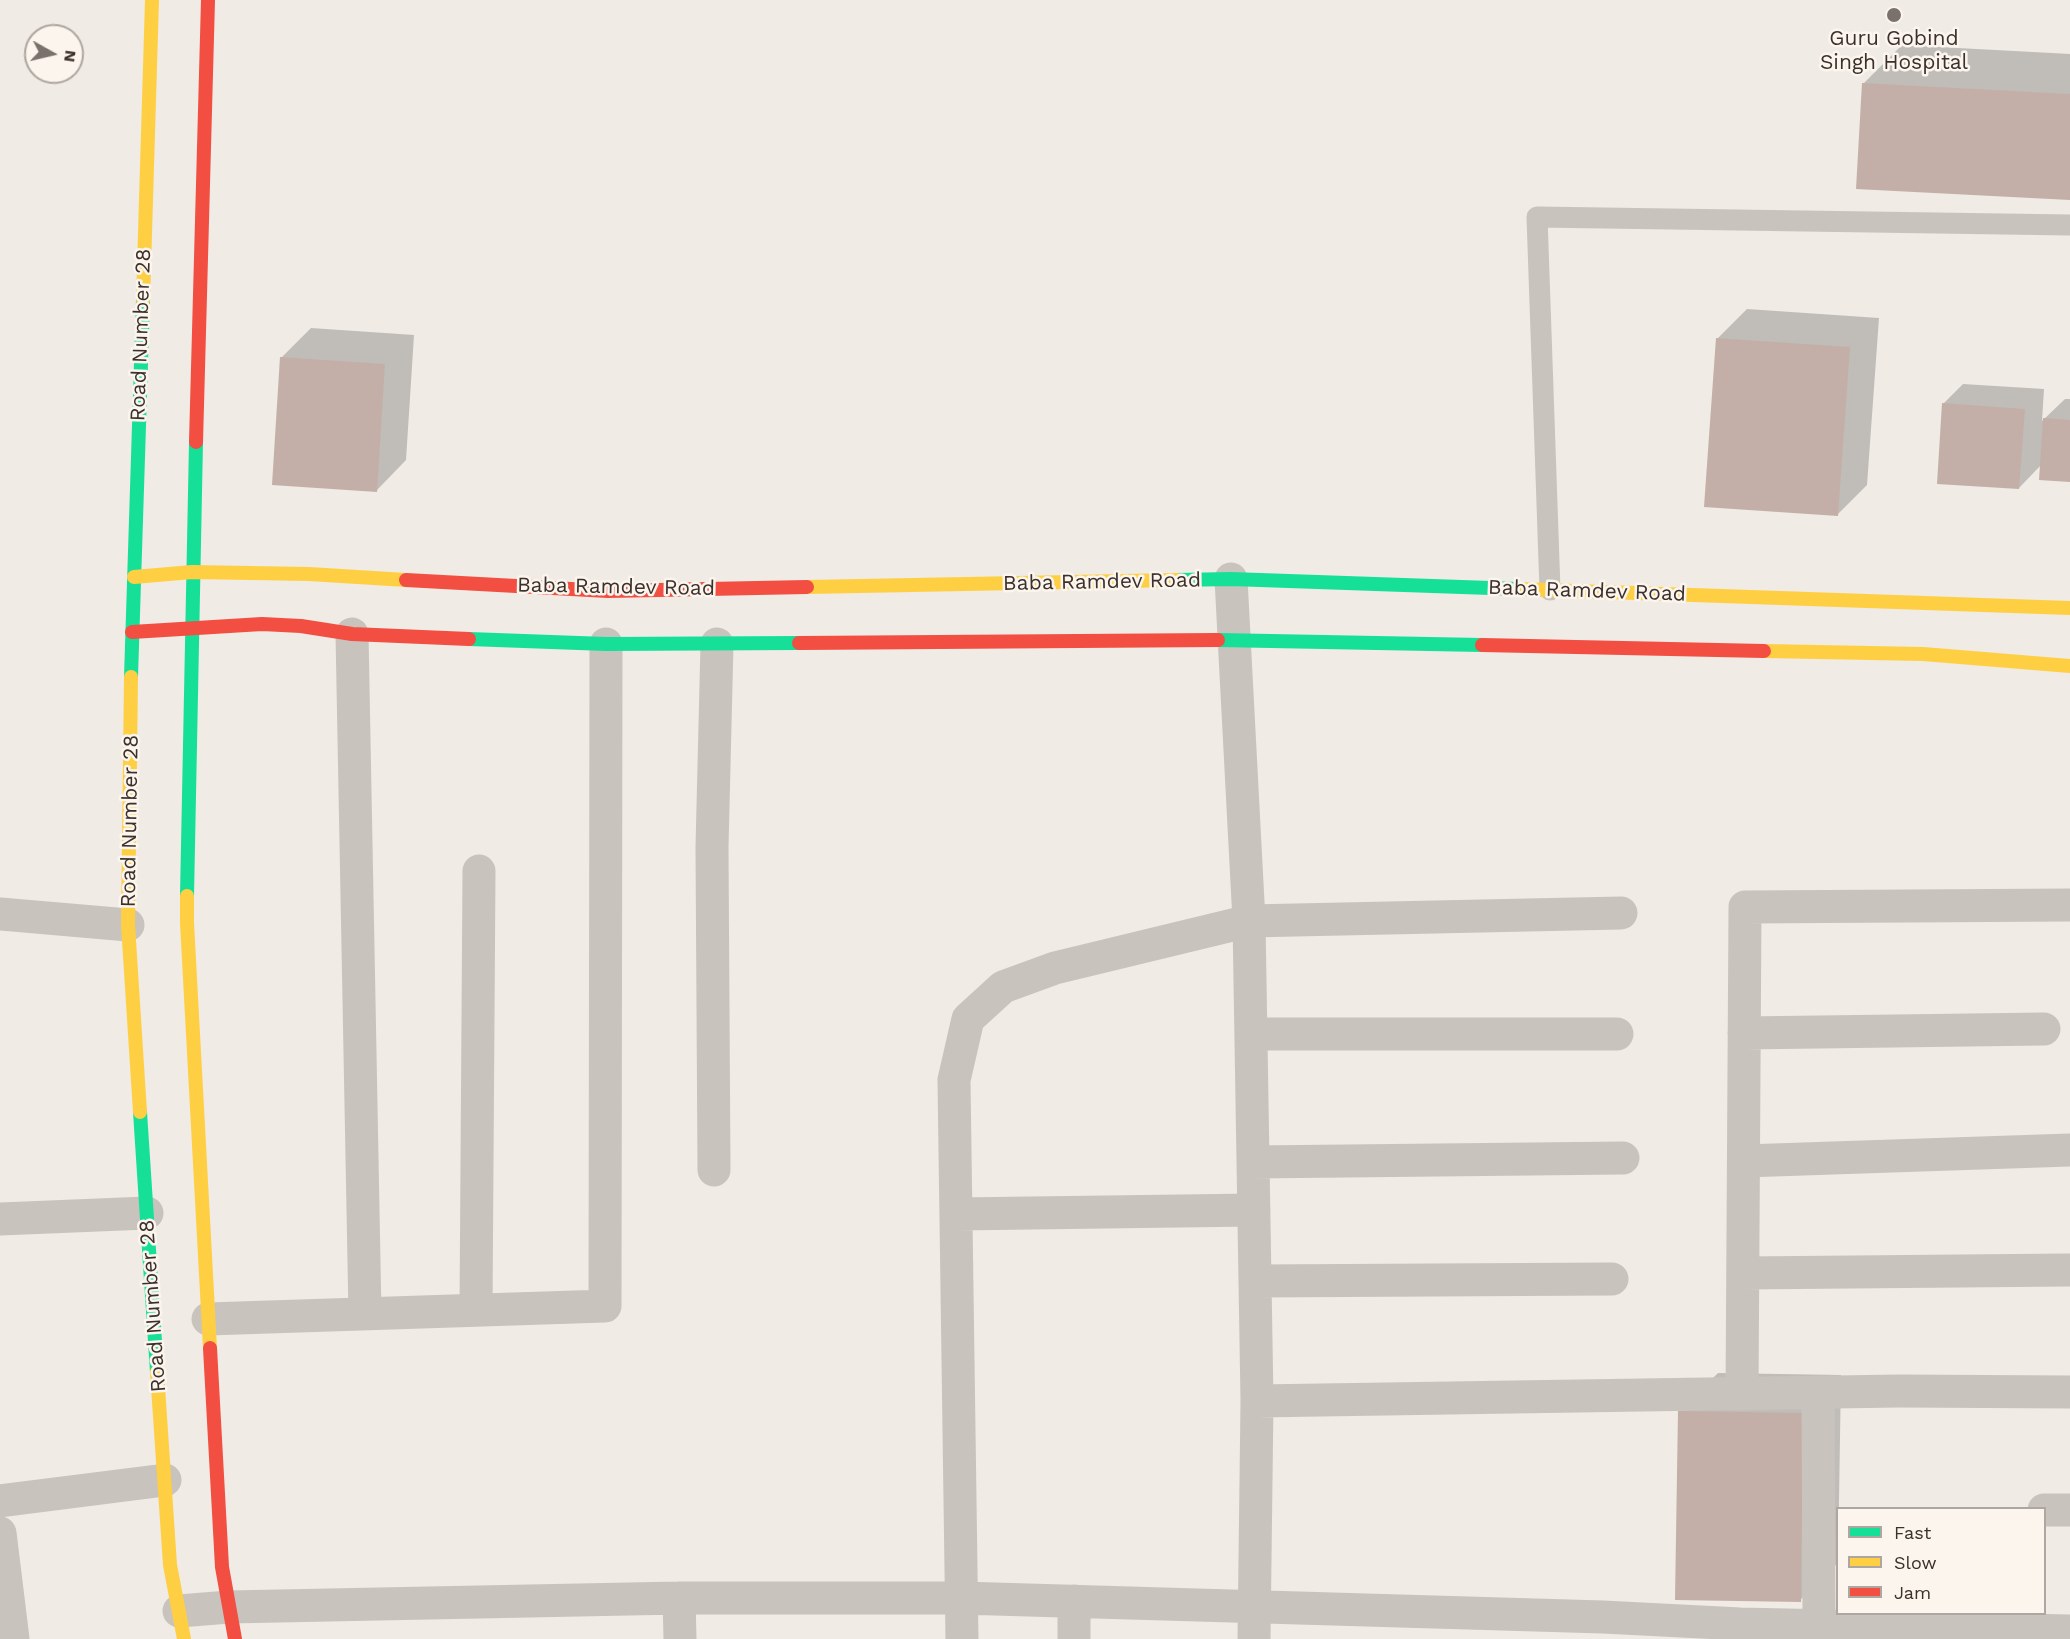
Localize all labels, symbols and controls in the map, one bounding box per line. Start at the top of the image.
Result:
marker: Guru Gobind Singh Hospital [1885,6,1903,24]
north arrow [24,24,84,84]
place label: Guru Gobind Singh Hospital [1820,26,1968,76]
text: N [60,49,81,63]
street label: Road Number 28 [125,248,157,422]
street label: Baba Ramdev Road [1003,568,1201,596]
street label: Baba Ramdev Road [517,573,715,601]
street label: Baba Ramdev Road [1488,575,1686,607]
street label: Road Number 28 [116,734,144,908]
street label: Road Number 28 [134,1219,172,1393]
legend [1836,1507,2046,1615]
text: Fast [1894,1522,1931,1543]
text: Slow [1894,1552,1937,1573]
text: Jam [1894,1582,1931,1603]

